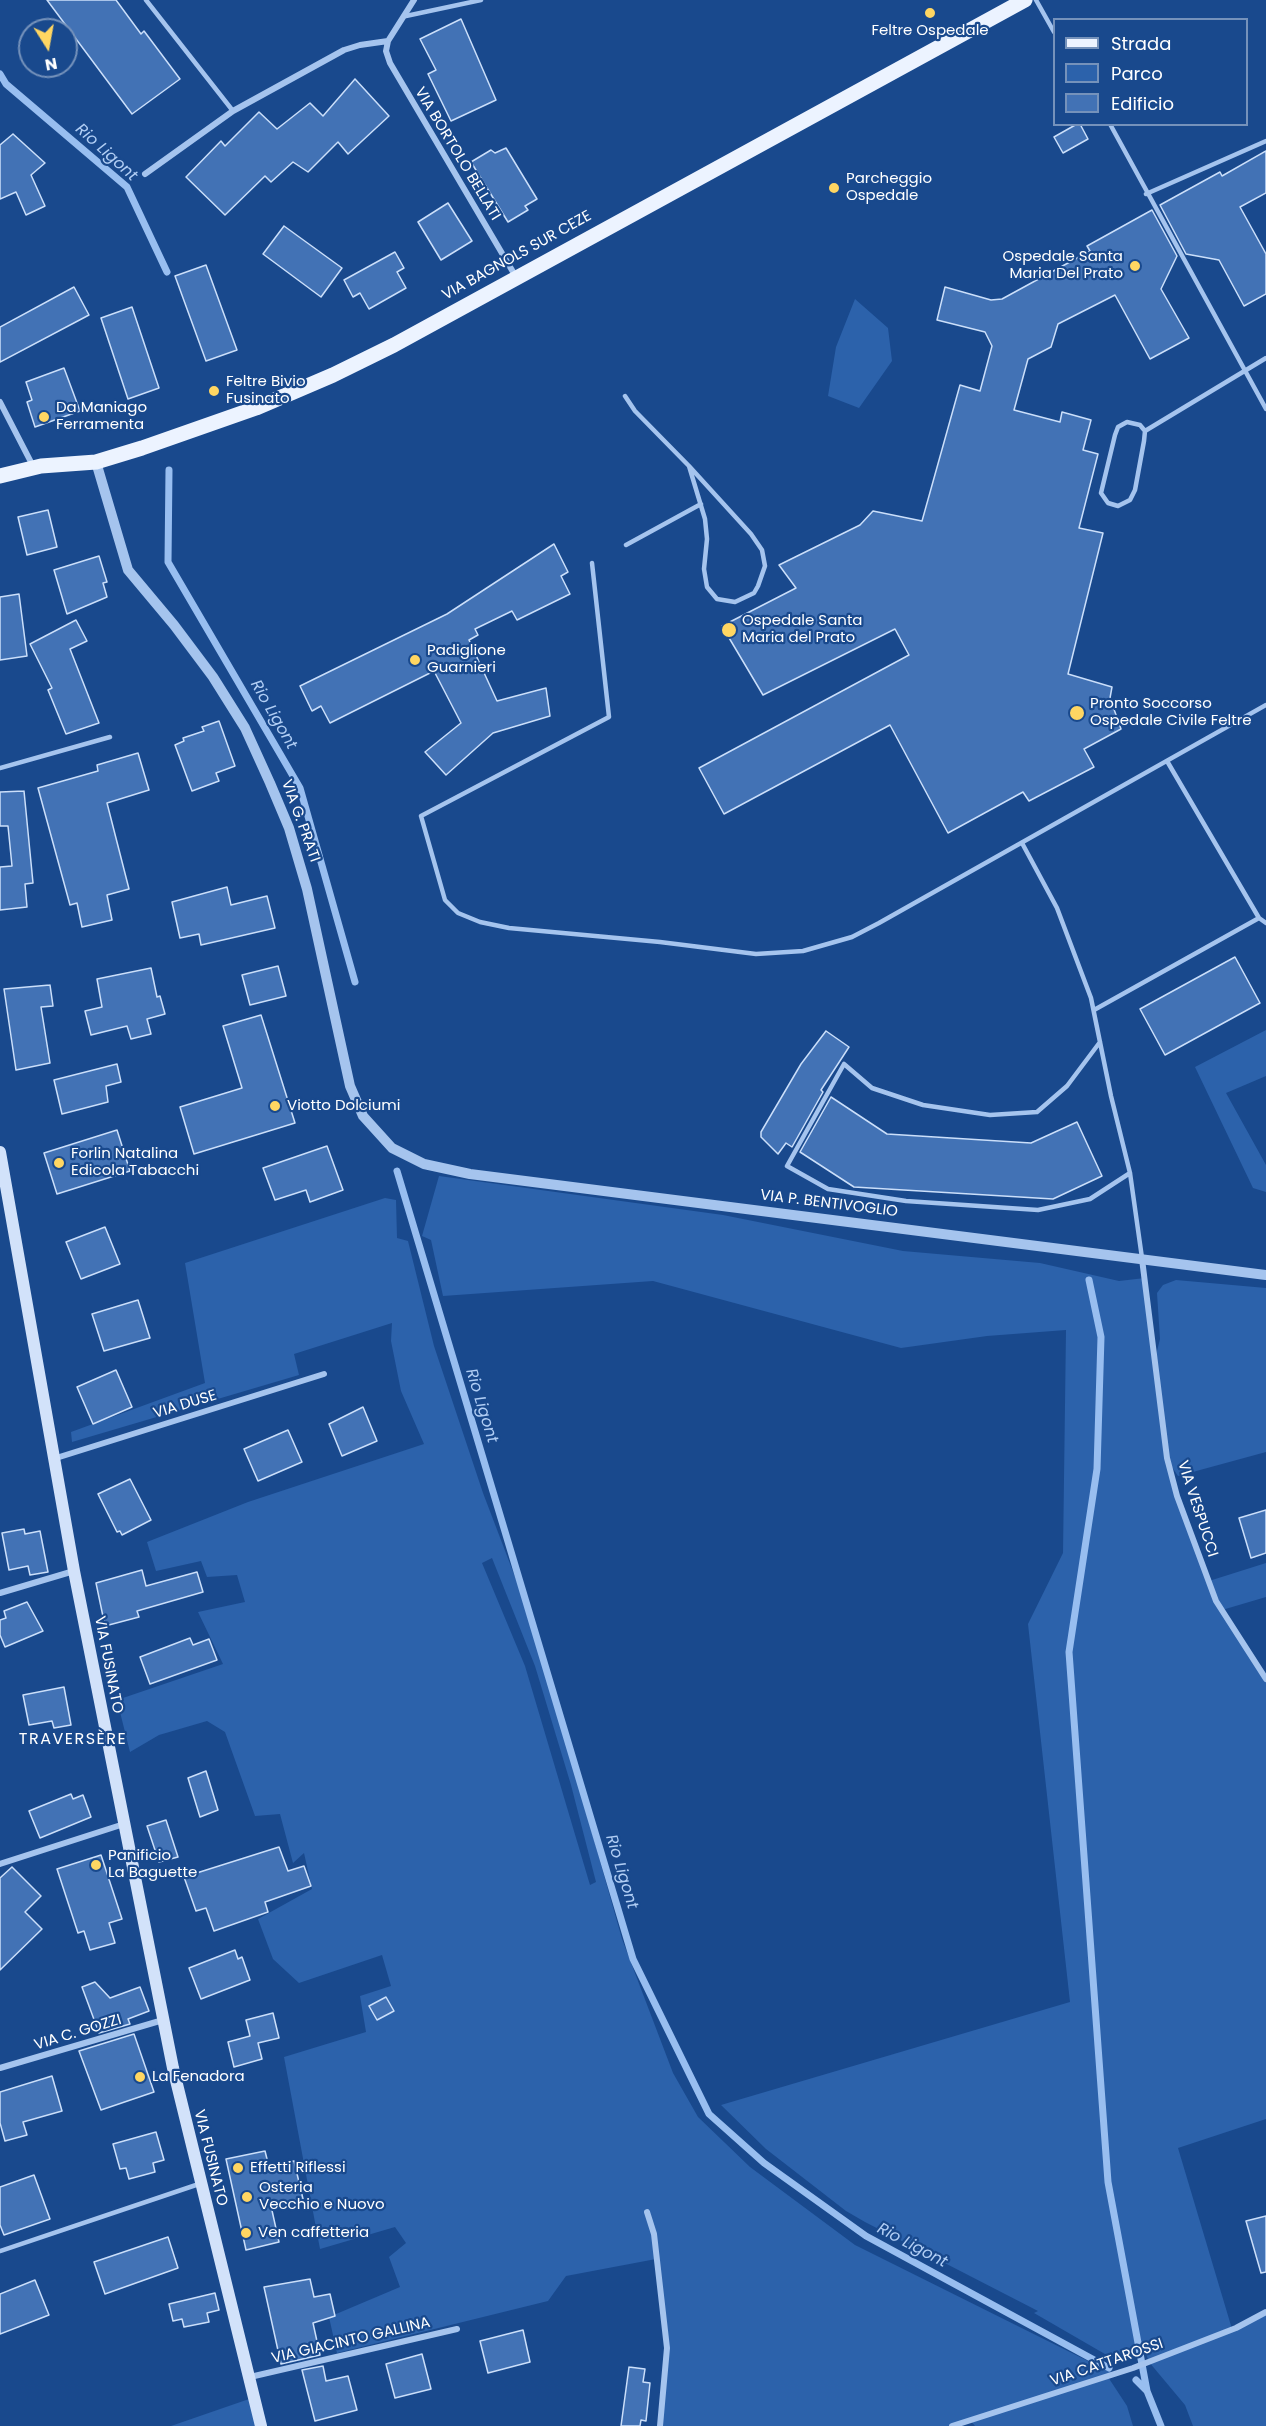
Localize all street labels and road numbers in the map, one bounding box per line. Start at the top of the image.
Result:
street label: VIA BORTOLO BELLATI [410,84,504,224]
street label: VIA BAGNOLS SUR CEZE [439,207,595,305]
street label: VIA G. PRATI [277,777,323,865]
street label: VIA P. BENTIVOGLIO [759,1187,899,1221]
street label: VIA DUSE [151,1387,219,1423]
street label: VIA VESPUCCI [1173,1459,1221,1559]
street label: VIA FUSINATO [90,1615,126,1715]
street label: VIA C. GOZZI [32,2011,124,2055]
street label: VIA FUSINATO [189,2108,231,2208]
street label: VIA GIACINTO GALLINA [270,2314,432,2368]
street label: VIA CATTAROSSI [1048,2335,1166,2391]

